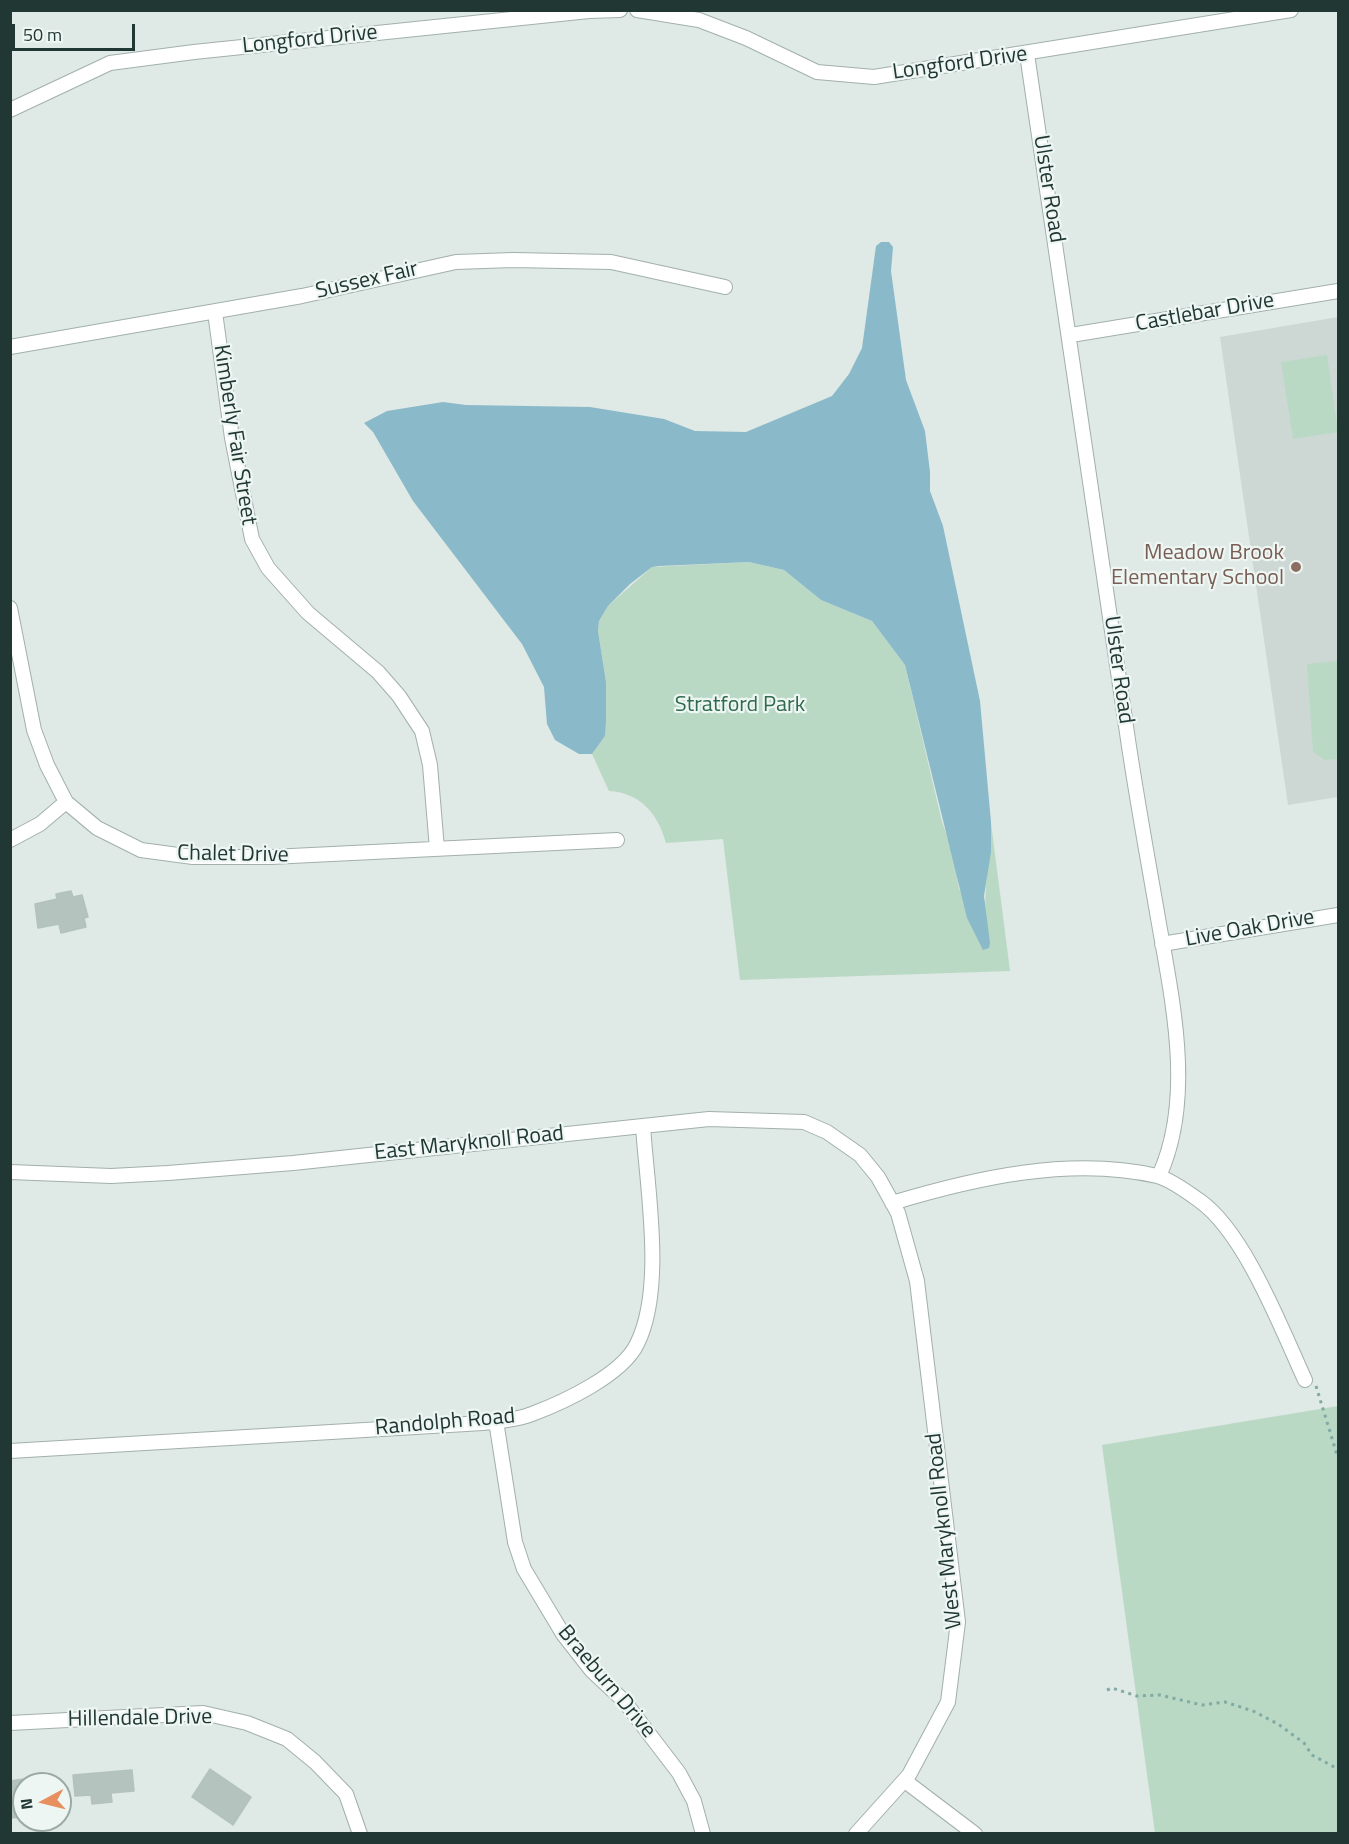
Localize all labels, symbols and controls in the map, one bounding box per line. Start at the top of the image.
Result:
scale bar [15,12,138,50]
street label: Longford Drive [241,20,379,60]
text: 50 m [23,21,62,48]
street label: Longford Drive [891,41,1029,87]
street label: Ulster Road [1026,133,1070,245]
street label: Sussex Fair [313,256,421,306]
street label: Castlebar Drive [1134,288,1276,338]
street label: Kimberly Fair Street [207,343,261,527]
place label: Meadow Brook Elementary School [1111,541,1284,592]
marker: Meadow Brook Elementary School [1289,560,1303,574]
street label: Ulster Road [1097,614,1139,726]
park label: Stratford Park [675,693,805,719]
street label: Chalet Drive [177,841,289,869]
street label: Live Oak Drive [1183,905,1317,953]
street label: East Maryknoll Road [373,1121,565,1167]
street label: Randolph Road [374,1404,516,1442]
street label: West Maryknoll Road [922,1432,968,1630]
street label: Braeburn Drive [551,1620,661,1744]
street label: Hillendale Drive [67,1705,213,1733]
north arrow [12,1772,72,1832]
text: N [14,1797,39,1811]

